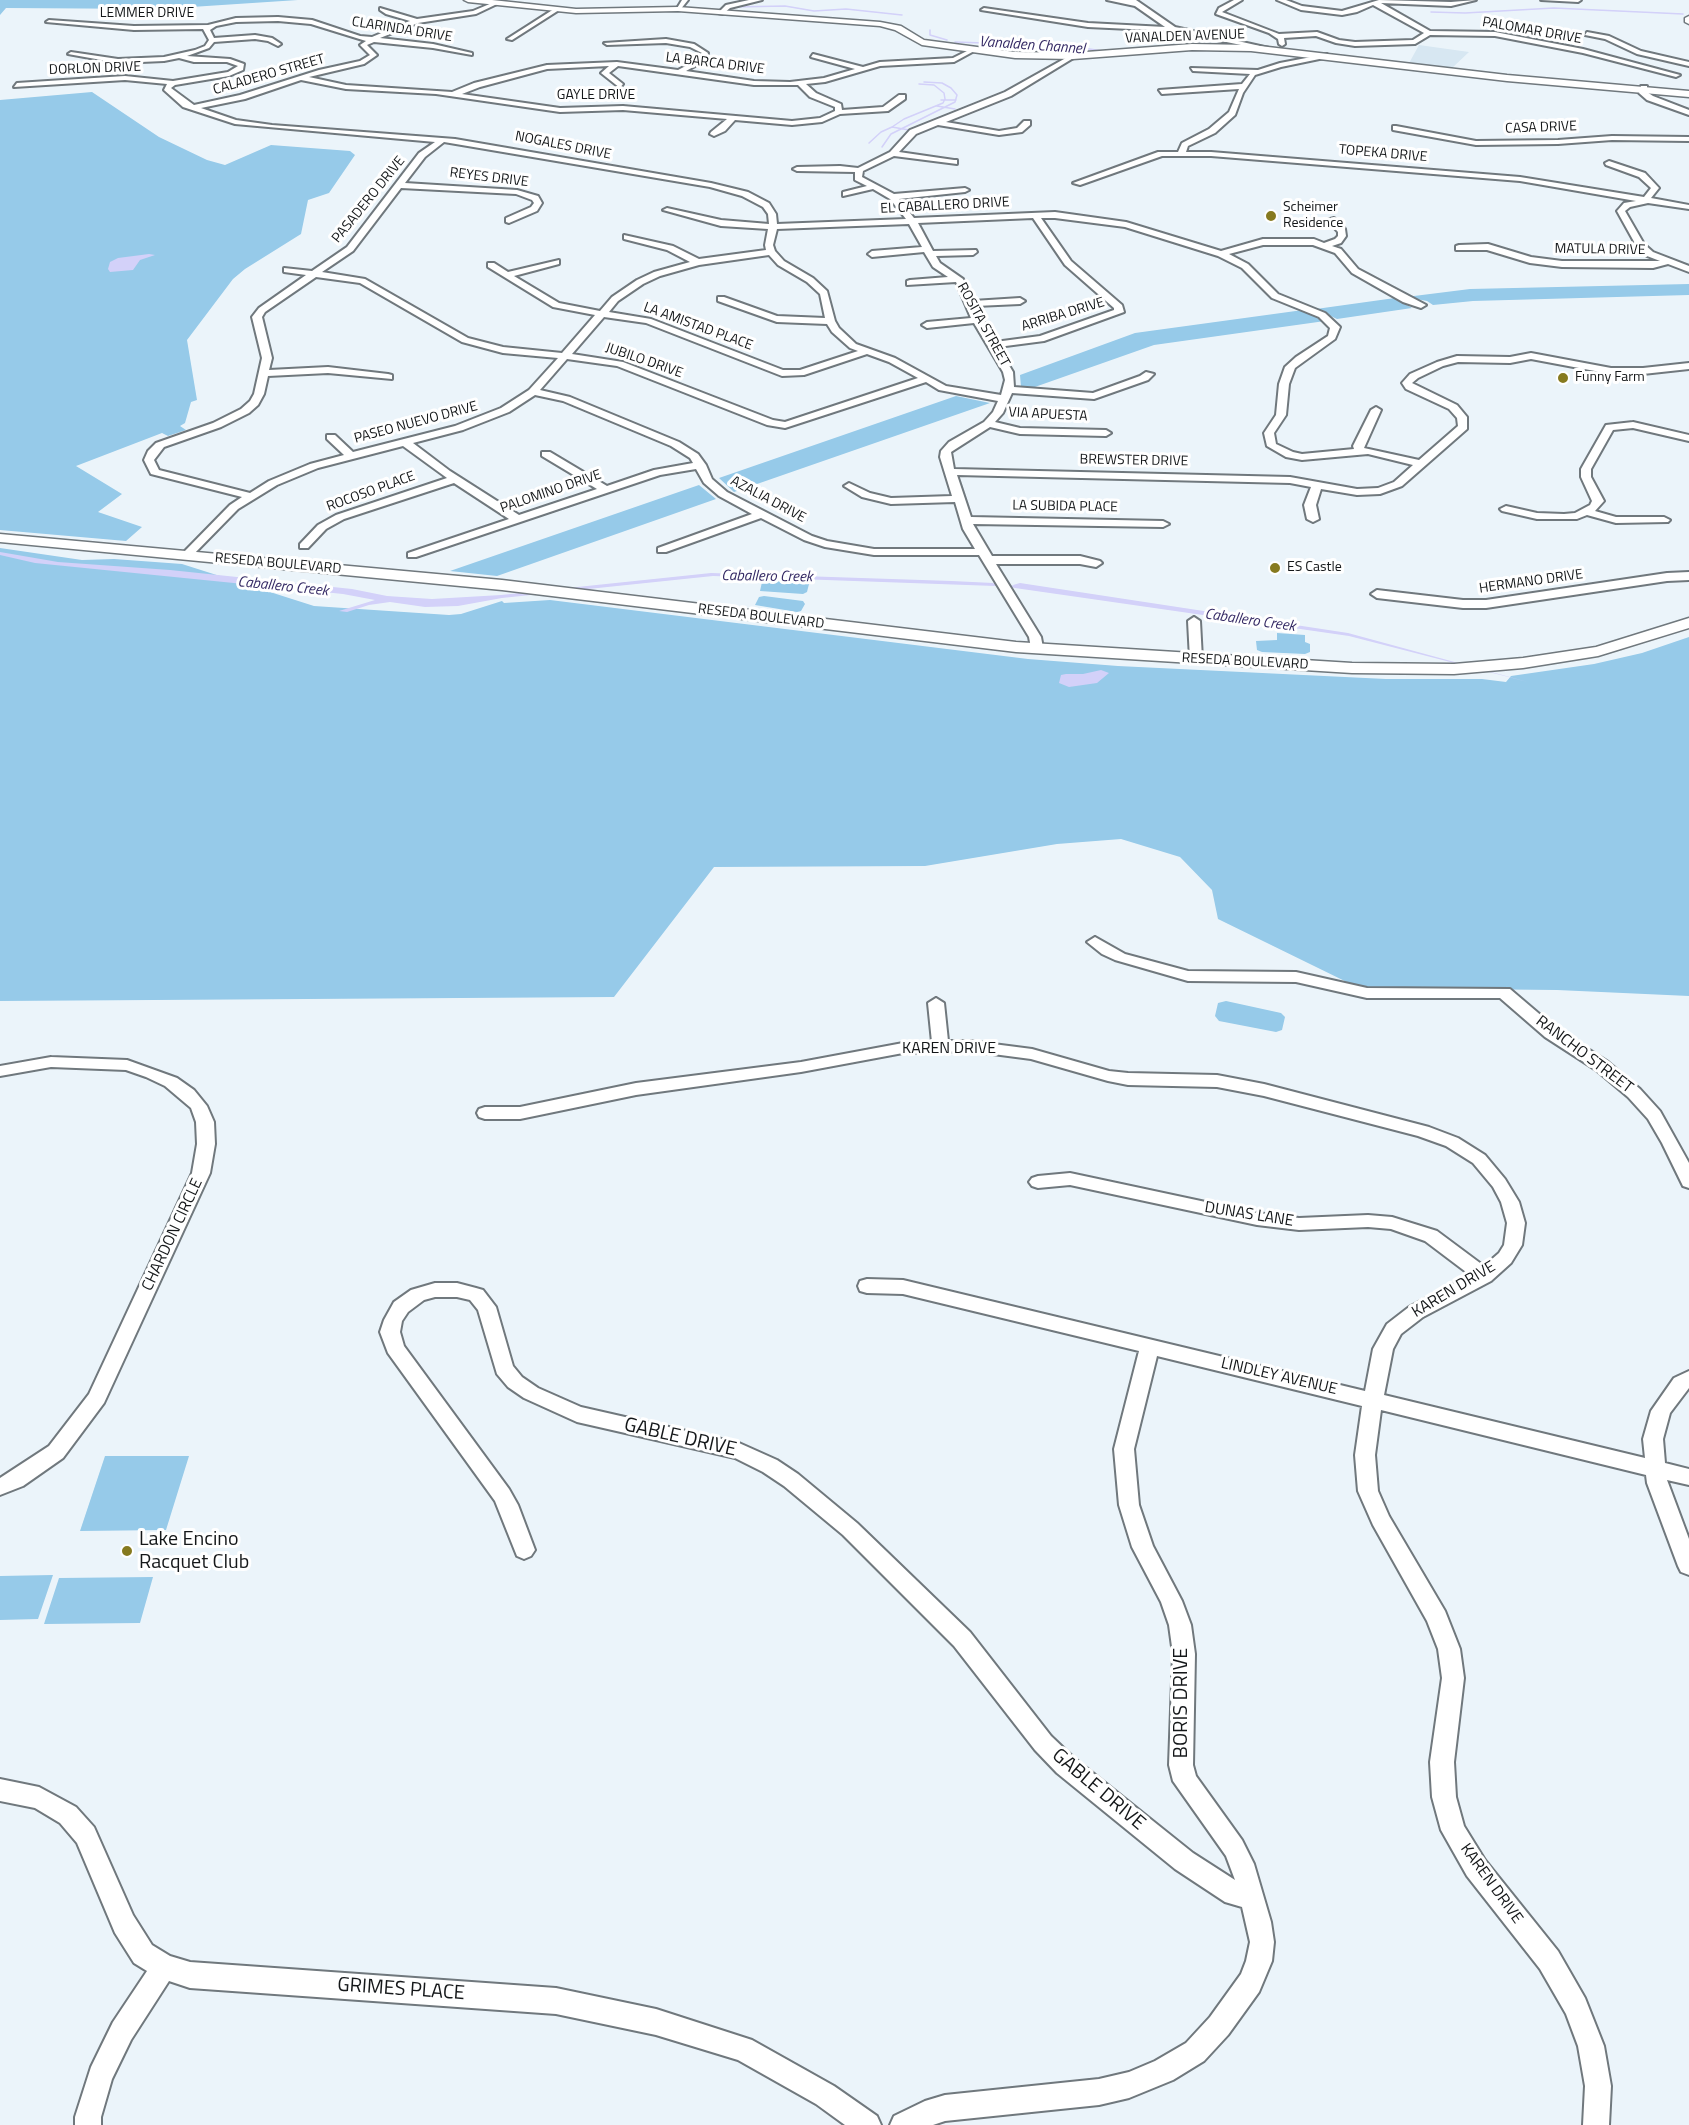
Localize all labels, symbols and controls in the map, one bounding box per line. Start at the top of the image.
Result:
street label: LEMMER DRIVE [100,6,194,22]
street label: CLARINDA DRIVE [351,14,453,46]
street label: PALOMAR DRIVE [1481,14,1583,48]
street label: VANALDEN AVENUE [1125,27,1245,47]
water label: Vanalden Channel [978,33,1086,59]
street label: LA BARCA DRIVE [665,50,765,78]
street label: CALADERO STREET [211,51,327,99]
street label: DORLON DRIVE [49,59,141,79]
street label: GAYLE DRIVE [557,88,635,104]
street label: CASA DRIVE [1505,118,1577,138]
street label: NOGALES DRIVE [513,128,613,164]
street label: TOPEKA DRIVE [1338,142,1428,166]
street label: PASADERO DRIVE [329,153,409,247]
street label: REYES DRIVE [449,165,529,191]
street label: EL CABALLERO DRIVE [880,194,1010,218]
place label: Scheimer Residence [1283,200,1343,232]
marker: Scheimer Residence [1264,209,1278,223]
street label: MATULA DRIVE [1554,241,1646,259]
street label: ROSITA STREET [953,280,1013,370]
street label: ARRIBA DRIVE [1019,294,1107,336]
street label: LA AMISTAD PLACE [641,299,755,355]
street label: JUBILO DRIVE [603,340,685,382]
place label: Funny Farm [1575,370,1645,386]
marker: Funny Farm [1556,371,1570,385]
street label: PASEO NUEVO DRIVE [352,398,480,448]
street label: VIA APUESTA [1008,405,1088,425]
street label: BREWSTER DRIVE [1079,452,1189,470]
street label: PALOMINO DRIVE [498,467,604,517]
street label: ROCOSO PLACE [324,468,418,516]
street label: AZALIA DRIVE [728,473,808,527]
street label: LA SUBIDA PLACE [1012,498,1118,516]
street label: RESEDA BOULEVARD [214,550,342,578]
place label: ES Castle [1287,560,1342,576]
marker: ES Castle [1268,561,1282,575]
street label: HERMANO DRIVE [1478,566,1584,598]
water label: Caballero Creek [721,567,813,587]
water label: Caballero Creek [237,573,329,601]
street label: RESEDA BOULEVARD [697,601,825,633]
water label: Caballero Creek [1204,606,1296,636]
street label: RESEDA BOULEVARD [1181,650,1309,674]
street label: RANCHO STREET [1532,1012,1636,1098]
street label: KAREN DRIVE [902,1039,996,1059]
street label: CHARDON CIRCLE [139,1176,207,1294]
street label: DUNAS LANE [1203,1198,1295,1232]
street label: KAREN DRIVE [1409,1258,1499,1322]
street label: LINDLEY AVENUE [1219,1354,1339,1400]
street label: GABLE DRIVE [622,1413,738,1463]
place label: Lake Encino Racquet Club [139,1528,249,1575]
marker: Lake Encino Racquet Club [120,1544,134,1558]
street label: BORIS DRIVE [1170,1648,1194,1758]
street label: GABLE DRIVE [1046,1744,1150,1836]
street label: KAREN DRIVE [1456,1840,1526,1928]
street label: GRIMES PLACE [336,1974,466,2006]

